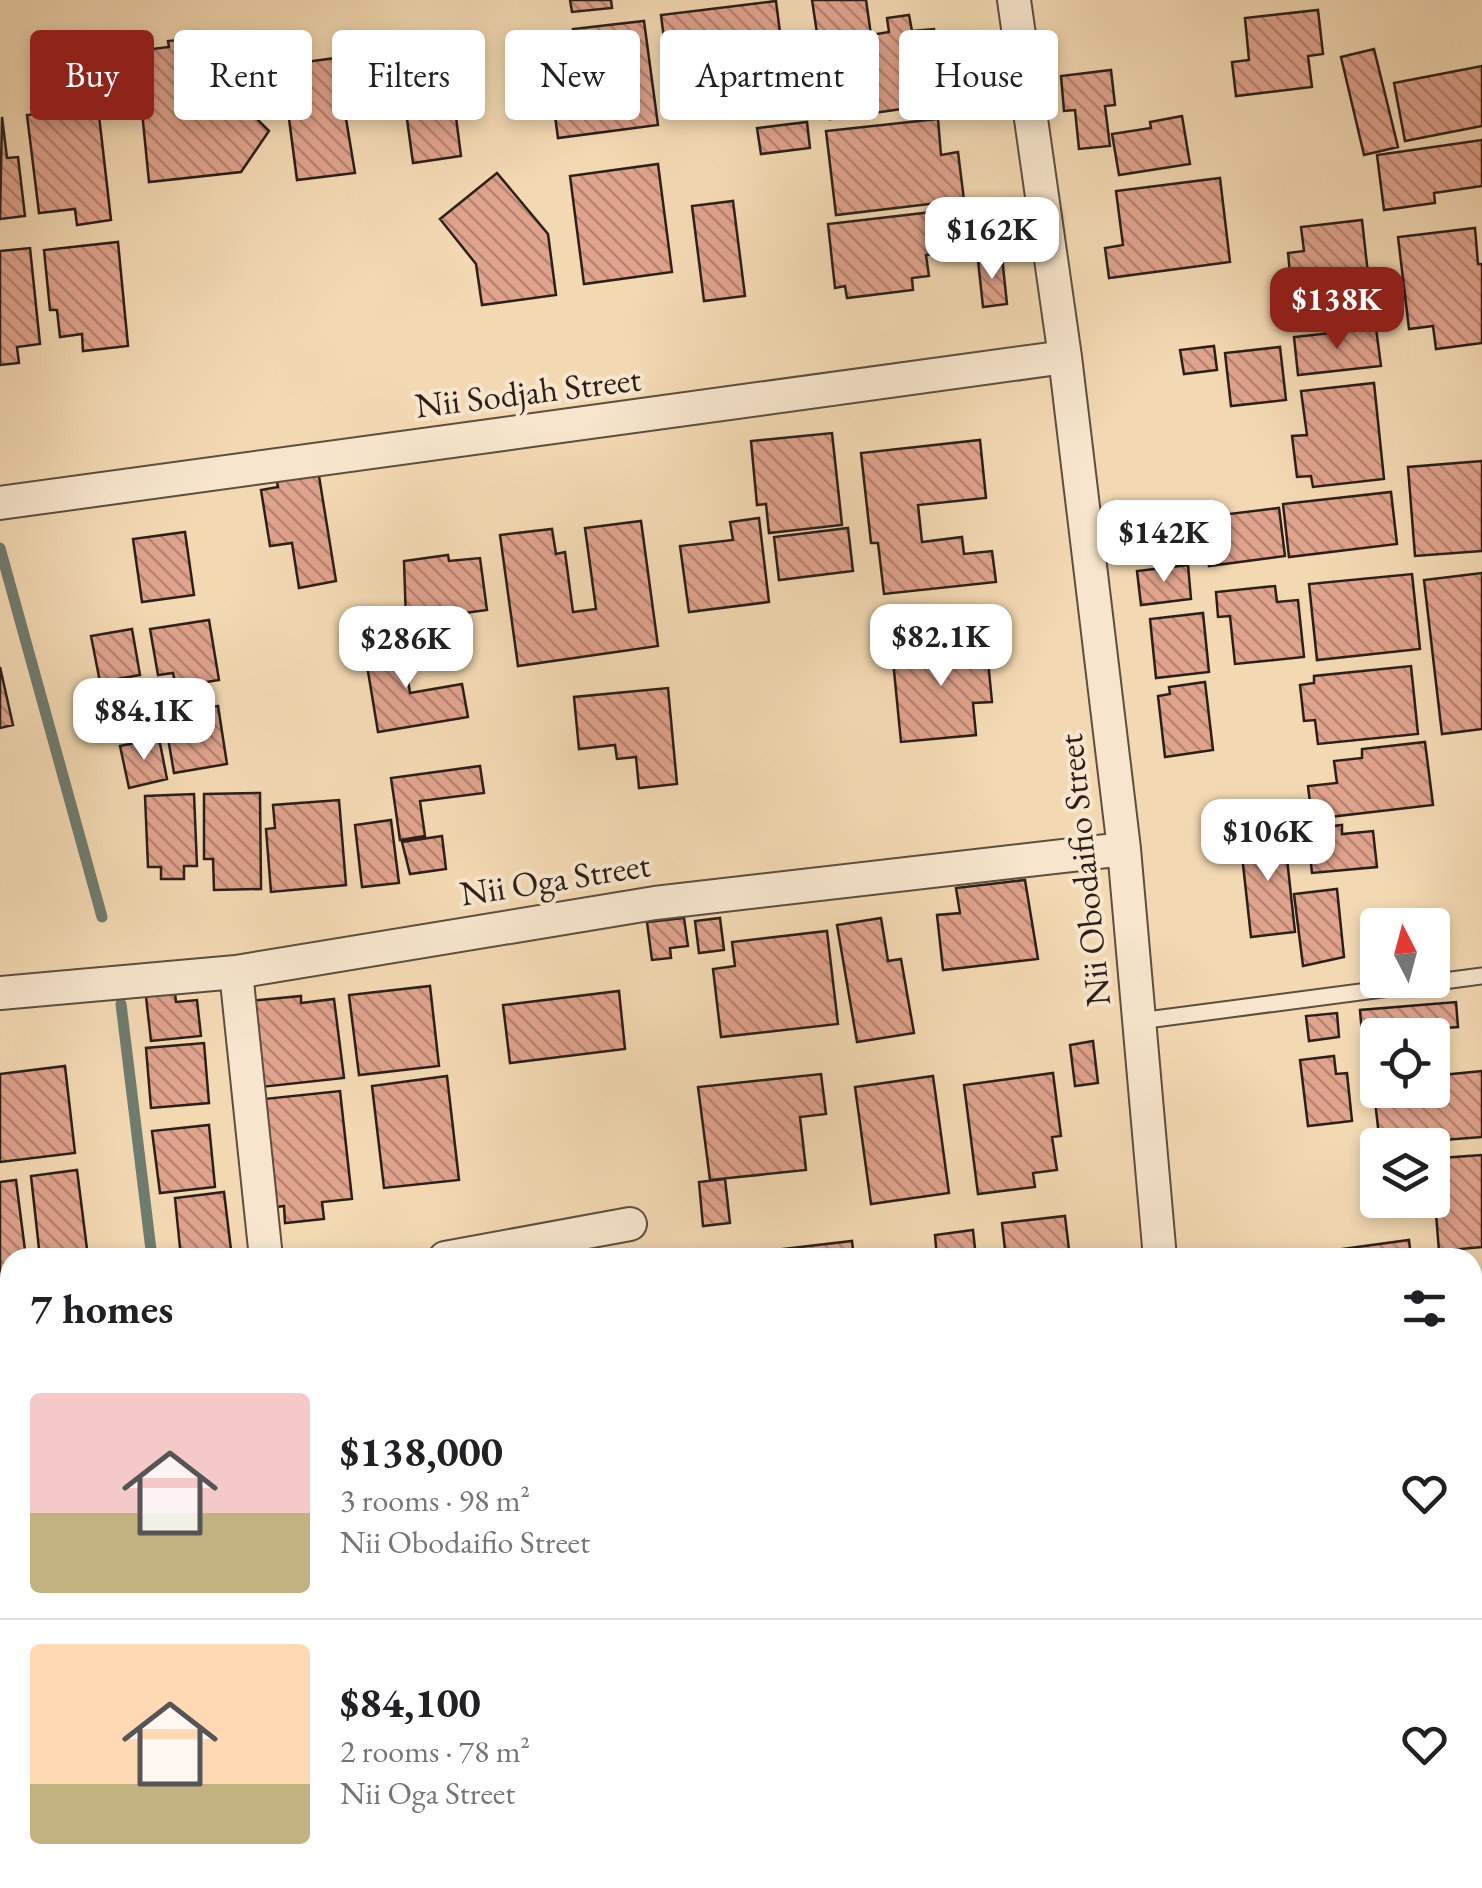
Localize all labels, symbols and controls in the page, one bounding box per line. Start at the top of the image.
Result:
chip: Buy [30,30,154,120]
chip: Rent [174,30,312,120]
chip: Filters [332,30,485,120]
chip: New [505,30,640,120]
chip: Apartment [660,30,879,120]
chip: House [899,30,1058,120]
pin: $162K [922,197,1062,282]
text: $162K [947,208,1037,250]
pin: $138K [1267,267,1407,352]
text: $138K [1292,278,1382,320]
street label: Nii Sodjah Street [413,355,643,428]
pin: $142K [1094,500,1234,585]
text: $142K [1119,511,1209,553]
pin: $82.1K [860,604,1022,689]
pin: $286K [336,606,476,691]
text: $82.1K [892,615,990,657]
text: $286K [361,617,451,659]
pin: $84.1K [63,678,225,763]
text: $84.1K [95,689,193,731]
street label: Nii Obodaifio Street [1047,732,1120,1008]
pin: $106K [1198,799,1338,884]
text: $106K [1223,810,1313,852]
street label: Nii Oga Street [457,841,653,916]
north arrow [1360,908,1450,998]
map controls [1360,908,1450,1218]
button: locate [1360,1018,1450,1108]
button: layers [1360,1128,1450,1218]
text: 7 homes [30,1281,173,1336]
icon: filters [1397,1281,1452,1336]
text: $138,000 [340,1424,503,1479]
icon: home [110,1433,230,1553]
icon: heart [1397,1466,1452,1521]
text: 3 rooms · 98 m² [340,1479,530,1521]
text: Nii Obodaifio Street [340,1521,590,1563]
text: $84,100 [340,1675,481,1730]
icon: home [110,1684,230,1804]
icon: heart [1397,1717,1452,1772]
text: 2 rooms · 78 m² [340,1730,530,1772]
text: Nii Oga Street [340,1772,515,1814]

